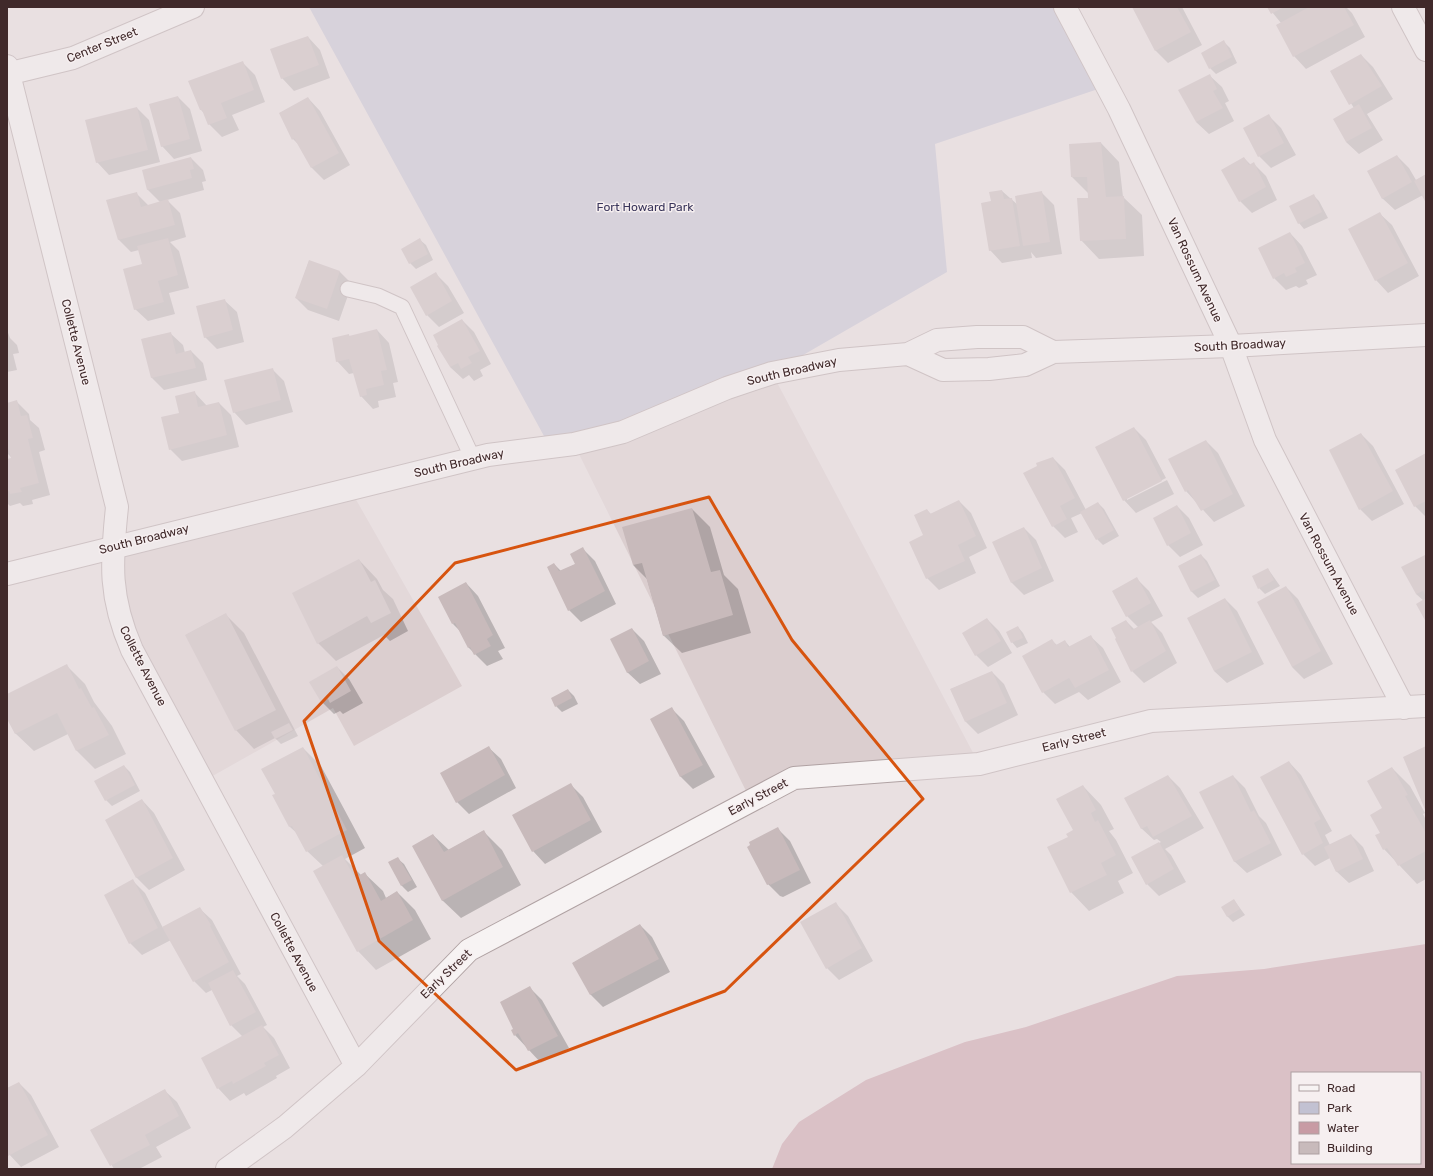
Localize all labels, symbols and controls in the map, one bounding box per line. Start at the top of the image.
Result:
street label: Center Street [64,24,140,66]
park label: Fort Howard Park [597,200,694,214]
street label: Van Rossum Avenue [1165,216,1225,325]
street label: Collette Avenue [59,298,94,387]
street label: South Broadway [1194,336,1287,354]
street label: South Broadway [746,354,839,388]
street label: South Broadway [413,446,506,480]
street label: Van Rossum Avenue [1296,511,1362,618]
street label: South Broadway [98,521,191,557]
street label: Collette Avenue [117,624,169,709]
street label: Early Street [1041,725,1108,755]
street label: Early Street [726,775,790,819]
street label: Collette Avenue [267,910,321,994]
street label: Early Street [418,946,475,1002]
legend [1291,1072,1421,1164]
text: Road [1327,1081,1355,1095]
text: Park [1327,1101,1353,1115]
text: Water [1327,1121,1359,1135]
text: Building [1327,1141,1373,1155]

